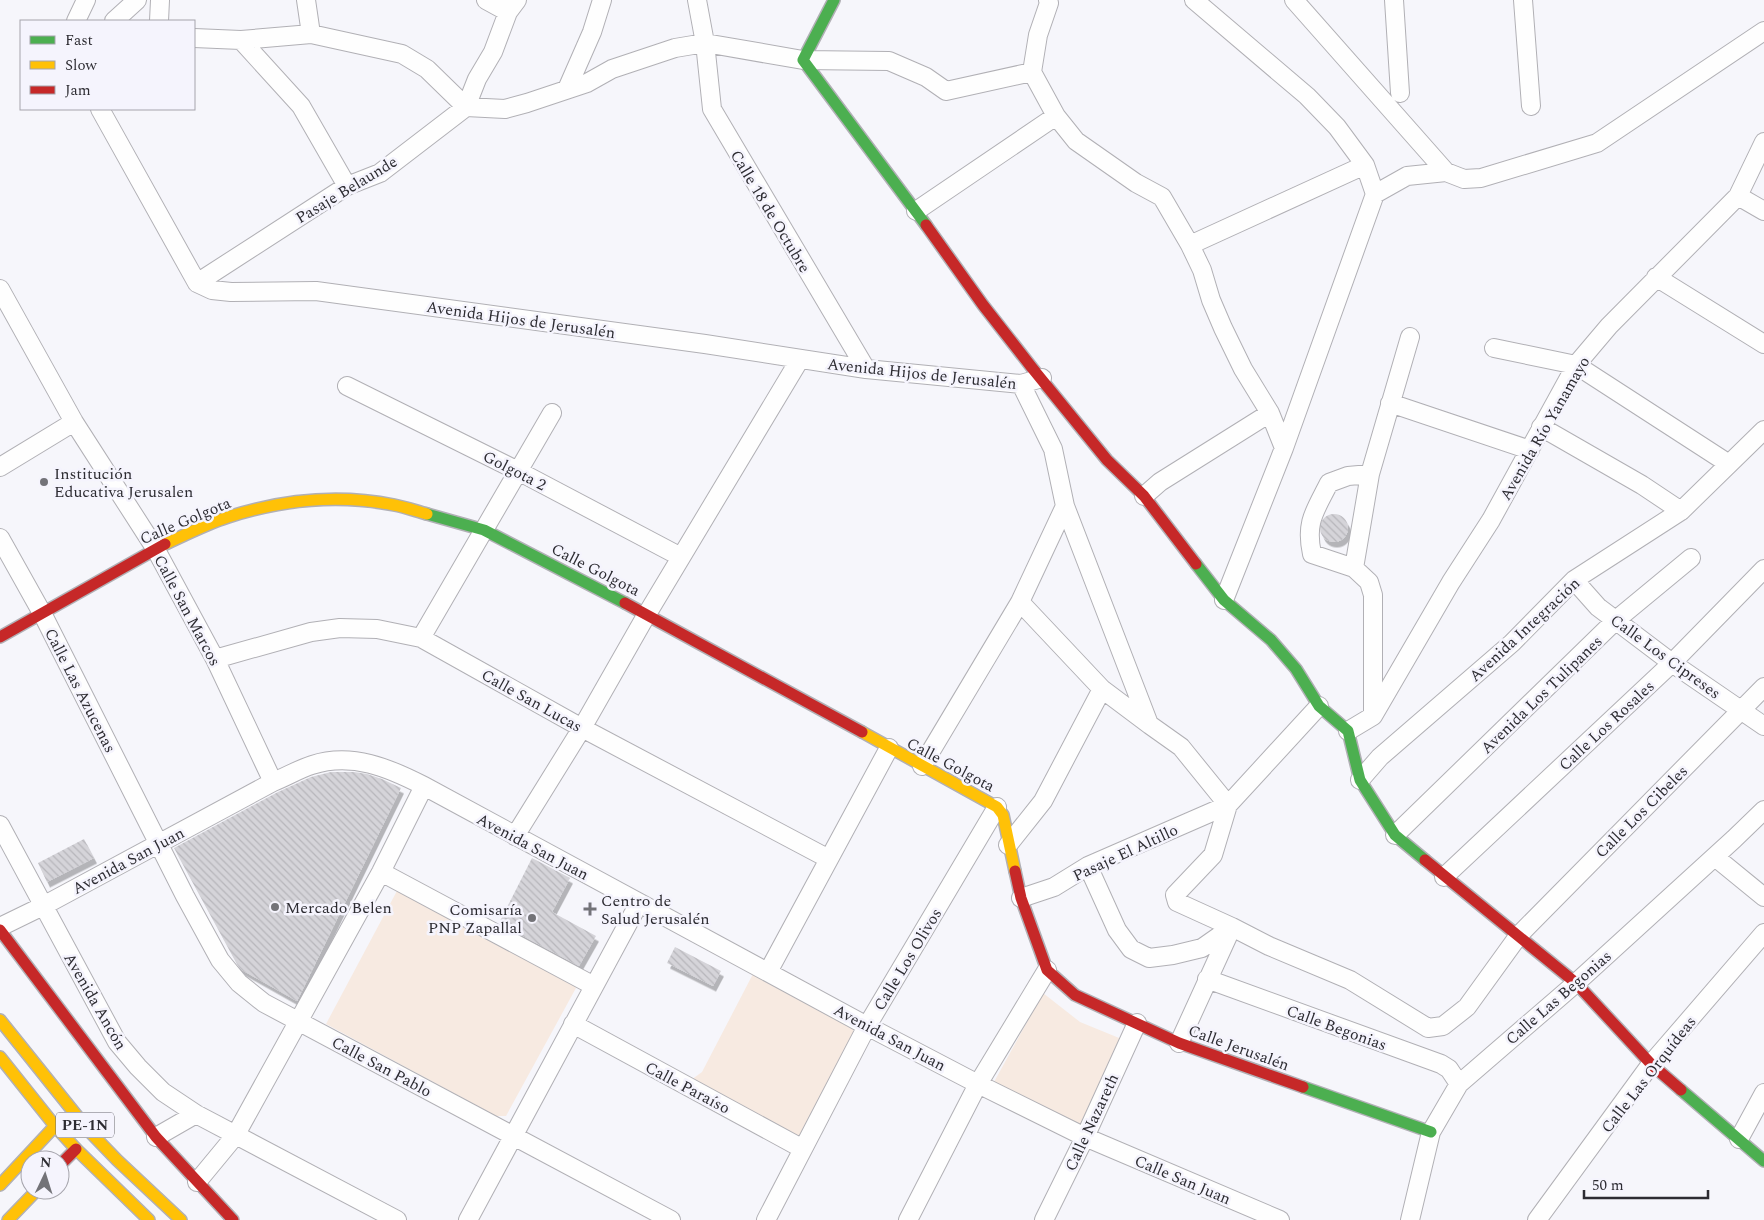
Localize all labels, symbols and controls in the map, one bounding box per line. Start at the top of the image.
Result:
legend [20,20,195,110]
text: Fast [65,29,93,52]
text: Slow [65,54,97,77]
text: Jam [65,79,91,102]
street label: Calle 18 de Octubre [724,146,816,277]
street label: Pasaje Belaunde [291,150,402,230]
street label: Avenida Hijos de Jerusalén [425,295,617,345]
street label: Avenida Hijos de Jerusalén [826,352,1018,396]
street label: Avenida Río Yanamayo [1494,352,1596,505]
street label: Golgota 2 [479,445,550,497]
place label: Institución Educativa Jerusalen [54,462,193,504]
marker: Institución Educativa Jerusalen [38,476,50,488]
street label: Calle Golgota [136,491,235,551]
street label: Calle Golgota [547,537,644,603]
street label: Calle San Marcos [148,550,227,670]
street label: Avenida Integración [1464,572,1586,688]
street label: Calle Los Cipreses [1605,608,1726,705]
street label: Calle Las Azucenas [38,624,122,757]
street label: Avenida Los Tulipanes [1475,630,1608,760]
street label: Calle San Lucas [477,663,586,739]
street label: Calle Los Rosales [1553,675,1660,777]
street label: Calle Golgota [902,732,999,798]
street label: Calle Los Cibeles [1590,760,1694,864]
street label: Avenida San Juan [472,807,593,887]
street label: Pasaje El Altillo [1069,818,1182,888]
street label: Avenida San Juan [68,821,189,901]
place label: Centro de Salud Jerusalén [601,889,710,931]
place label: Mercado Belen [285,896,392,920]
place label: Comisaría PNP Zapallal [428,898,522,940]
marker: Mercado Belen [269,901,281,913]
marker: Centro de Salud Jerusalén [583,902,597,916]
street label: Calle Los Olivos [868,904,948,1015]
marker: Comisaría PNP Zapallal [526,912,538,924]
street label: Calle Las Begonias [1500,945,1617,1051]
street label: Avenida Ancón [58,948,133,1055]
street label: Avenida San Juan [829,998,950,1078]
street label: Calle Begonias [1283,999,1390,1057]
street label: Calle Las Orquídeas [1595,1011,1702,1138]
street label: Calle Jerusalén [1185,1019,1293,1077]
street label: Calle San Pablo [327,1030,436,1103]
street label: Calle Paraíso [641,1055,734,1120]
street label: Calle Nazareth [1059,1070,1125,1175]
road number: PE-1N [56,1112,114,1138]
street label: Calle San Juan [1131,1149,1235,1211]
north arrow [20,1150,70,1200]
text: N [39,1152,52,1173]
scale bar [1584,1168,1708,1200]
text: 50 m [1592,1174,1624,1197]

